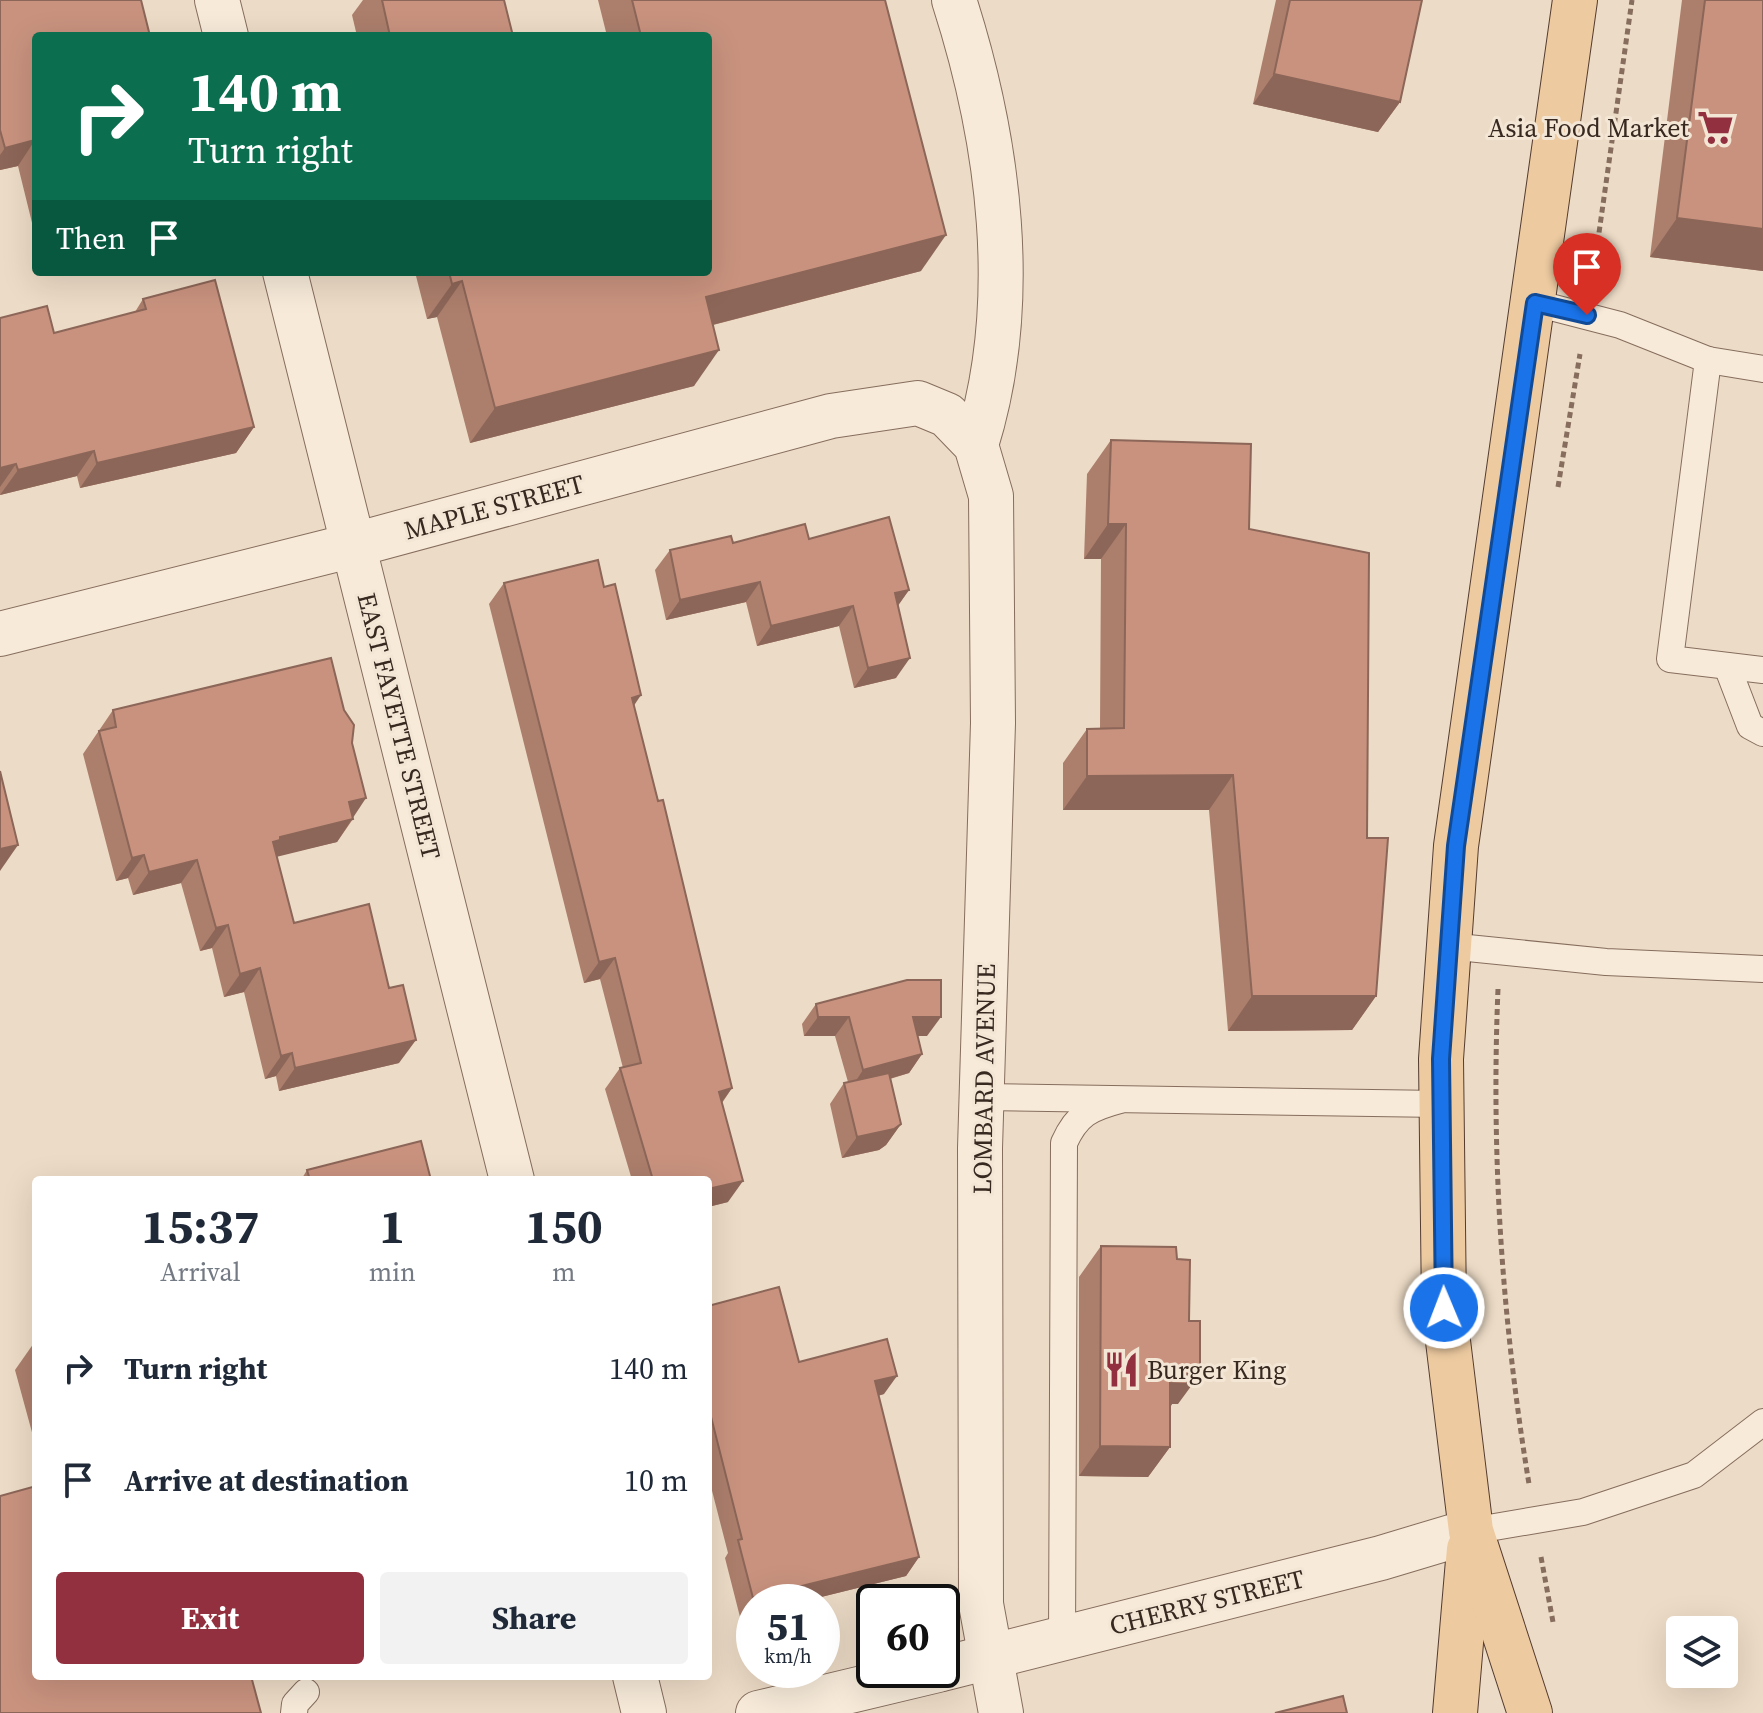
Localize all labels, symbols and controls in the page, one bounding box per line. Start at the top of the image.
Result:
text: 140 m [188,53,342,130]
icon: right [56,64,160,168]
supermarket icon: Asia Food Market [1696,109,1734,147]
place label: Asia Food Market [1488,110,1690,146]
text: Turn right [188,126,353,175]
icon: arrive [142,216,186,260]
text: Then [56,218,126,259]
pin [1553,233,1621,315]
icon: arrive [1565,245,1609,289]
street label: MAPLE STREET [400,466,588,548]
street label: EAST FAYETTE STREET [348,589,450,863]
street label: LOMBARD AVENUE [964,963,1004,1195]
text: 15:37 [141,1193,260,1259]
text: 1 [379,1193,405,1259]
text: 150 [525,1193,603,1259]
text: Arrival [160,1254,241,1290]
text: min [369,1254,416,1290]
text: m [552,1254,576,1290]
position arrow [1402,1266,1486,1350]
icon: right [56,1346,100,1390]
text: Turn right [124,1348,267,1389]
text: 140 m [609,1348,688,1389]
restaurant icon: Burger King [1102,1351,1140,1389]
place label: Burger King [1147,1352,1287,1388]
icon: arrive [56,1458,100,1502]
text: Arrive at destination [124,1460,409,1501]
text: 10 m [624,1460,688,1501]
street label: CHERRY STREET [1106,1560,1308,1644]
button: Exit [56,1572,364,1664]
button: Share [380,1572,688,1664]
speed limit sign: 60 [856,1584,960,1688]
text: 51 [766,1599,810,1653]
map controls [1666,1616,1738,1688]
button: layers [1666,1616,1738,1688]
text: km/h [764,1642,812,1670]

